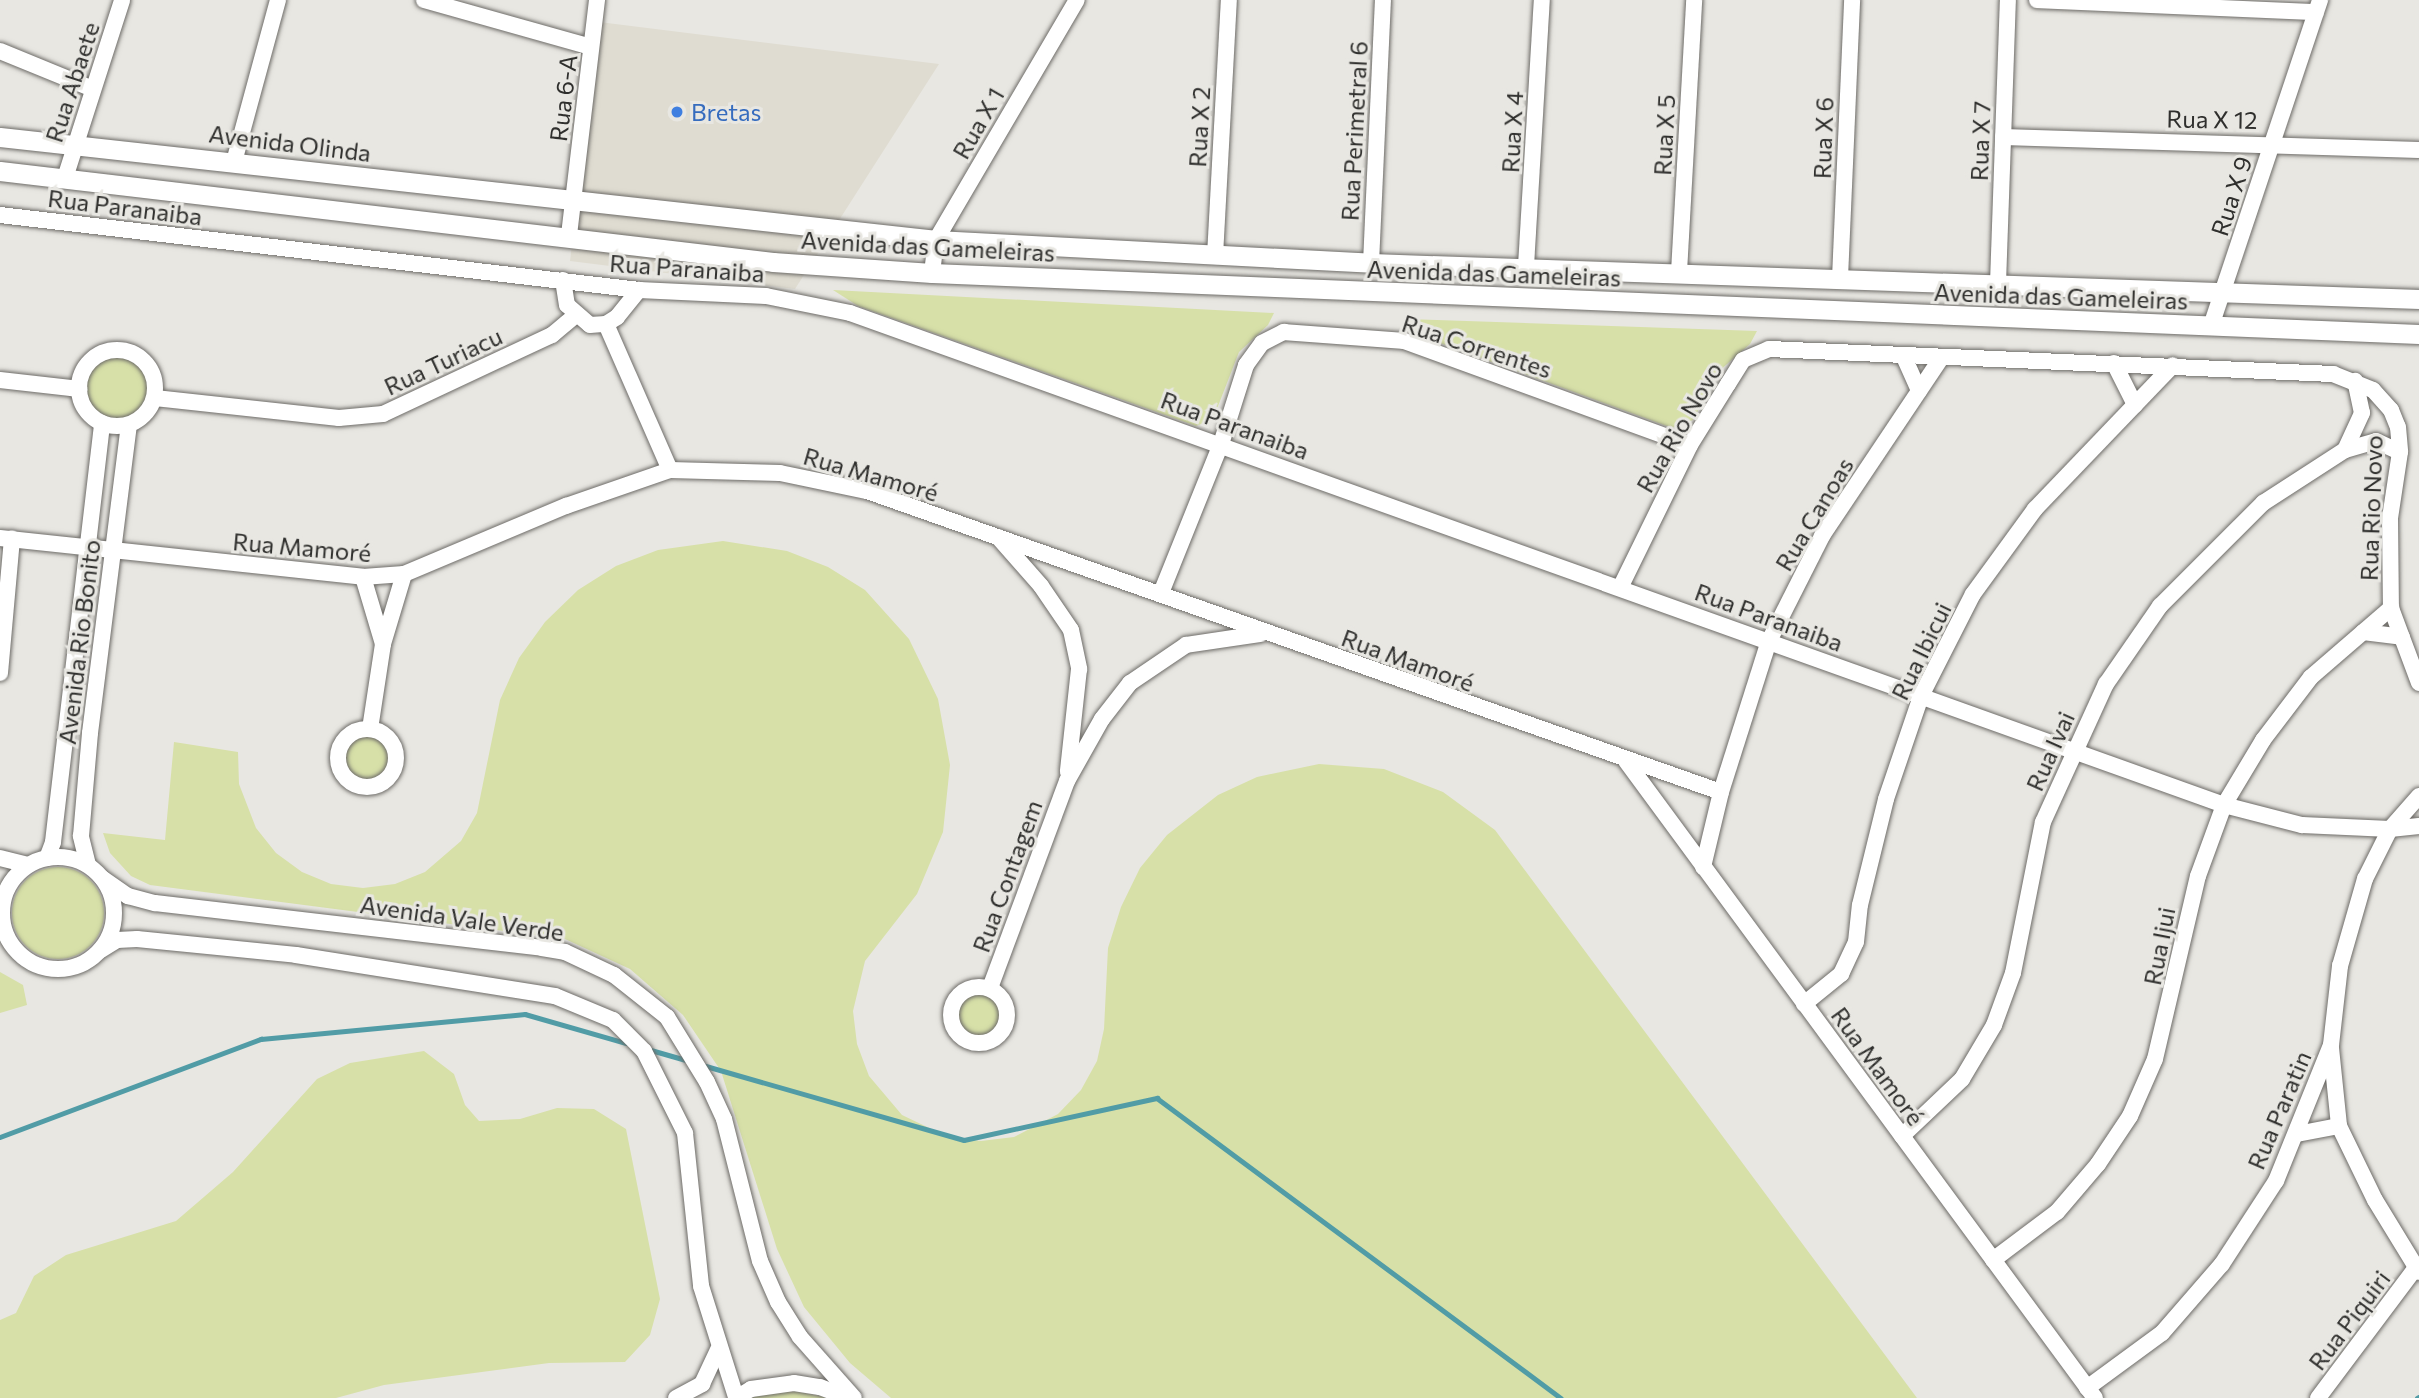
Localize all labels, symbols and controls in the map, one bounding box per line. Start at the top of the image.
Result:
street label: Rua Abaete [39,18,105,146]
street label: Rua Perimetral 6 [1335,40,1373,222]
street label: Rua 6-A [543,53,583,143]
street label: Rua X 1 [946,82,1010,164]
street label: Rua X 2 [1183,86,1215,168]
street label: Rua X 4 [1495,90,1529,174]
street label: Rua X 5 [1647,94,1681,176]
street label: Rua X 6 [1807,97,1839,179]
place label: Bretas [691,98,761,126]
street label: Rua X 7 [1964,100,1996,182]
marker: Bretas [669,104,685,120]
street label: Rua X 12 [2166,104,2258,134]
street label: Avenida Olinda [207,119,373,167]
street label: Rua X 9 [2205,153,2257,239]
street label: Rua Paranaiba [46,183,204,231]
street label: Avenida das Gameleiras [800,225,1056,267]
street label: Rua Paranaiba [609,248,765,288]
street label: Avenida das Gameleiras [1366,254,1622,292]
street label: Avenida das Gameleiras [1933,277,2189,315]
street label: Rua Correntes [1399,308,1555,384]
street label: Rua Turiacu [379,321,507,401]
street label: Rua Rio Novo [1630,357,1728,497]
street label: Rua Paranaiba [1157,385,1313,465]
street label: Rua Rio Novo [2354,435,2388,581]
street label: Rua Mamoré [800,441,942,507]
street label: Rua Canoas [1769,452,1859,576]
street label: Rua Mamoré [232,527,372,567]
street label: Avenida Rio Bonito [52,538,106,746]
street label: Rua Paranaiba [1691,577,1847,657]
street label: Rua Ibicui [1885,597,1957,705]
street label: Rua Mamoré [1338,623,1478,697]
street label: Rua Ivai [2020,707,2080,795]
street label: Rua Contagem [966,796,1048,956]
street label: Avenida Vale Verde [358,889,566,947]
street label: Rua Ijui [2137,905,2181,987]
street label: Rua Mamoré [1826,1001,1930,1131]
street label: Rua Paratin [2241,1046,2317,1174]
street label: Rua Piquiri [2302,1265,2396,1375]

